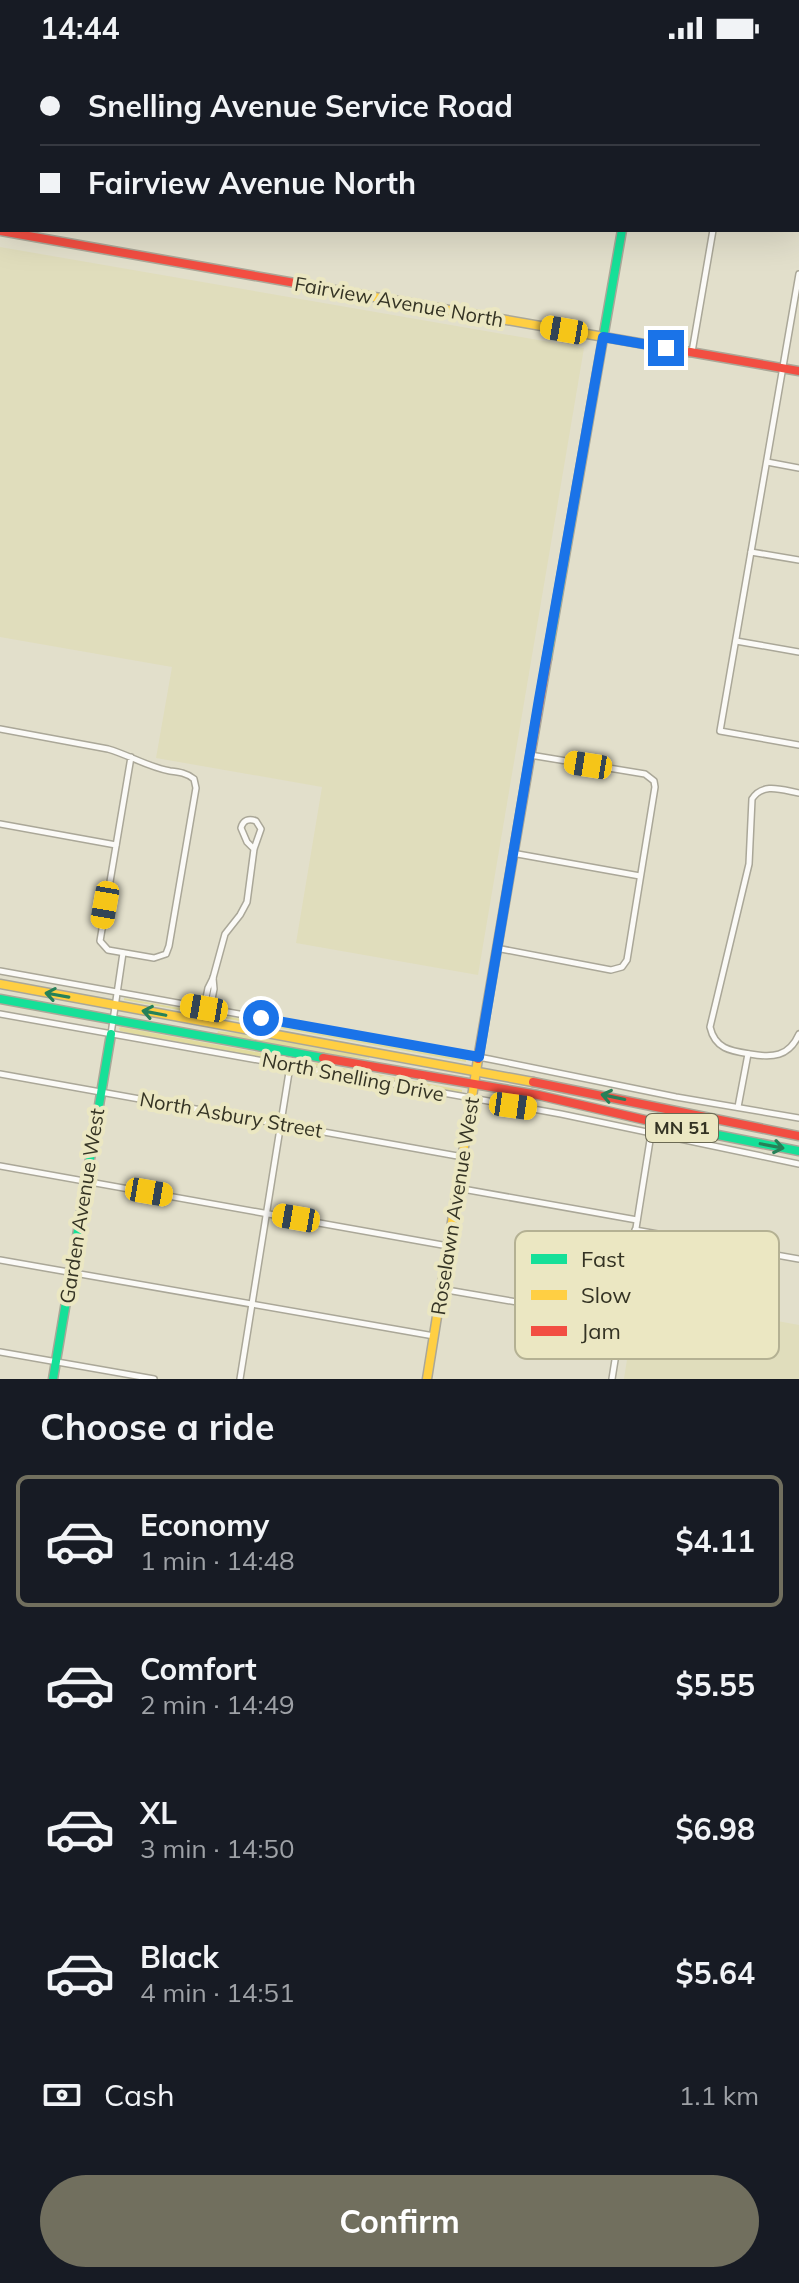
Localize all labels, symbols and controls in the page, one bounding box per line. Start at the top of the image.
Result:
text: 14:44 [40,9,119,47]
text: Snelling Avenue Service Road [88,87,513,125]
text: Fairview Avenue North [88,164,416,202]
street label: Fairview Avenue North [293,271,506,332]
car [538,314,590,346]
route end [648,330,684,366]
car [562,749,614,781]
car [89,879,121,931]
one-way arrow [45,986,70,1001]
car [178,992,230,1024]
route start [243,1000,279,1036]
one-way arrow [142,1005,168,1020]
street label: North Snelling Drive [260,1047,446,1106]
street label: North Asbury Street [138,1086,324,1143]
one-way arrow [601,1089,626,1104]
car [488,1091,538,1121]
street label: Roselawn Avenue West [425,1095,484,1317]
street label: Garden Avenue West [54,1107,109,1305]
road number: MN 51 [646,1114,718,1142]
one-way arrow [759,1139,784,1154]
car [123,1176,175,1208]
car [270,1202,322,1234]
legend [515,1231,779,1359]
text: Fast [581,1245,625,1273]
text: Slow [581,1281,631,1309]
text: Jam [581,1317,621,1345]
text: Choose a ride [40,1404,274,1449]
icon: car [44,1505,116,1577]
text: Economy [140,1506,269,1544]
text: $4.11 [676,1522,755,1560]
text: 1 min · 14:48 [140,1544,295,1577]
icon: car [44,1649,116,1721]
text: Comfort [140,1650,257,1688]
text: $5.55 [676,1666,755,1704]
text: 2 min · 14:49 [140,1688,295,1721]
icon: car [44,1793,116,1865]
text: XL [140,1794,177,1832]
text: $6.98 [676,1810,755,1848]
text: 3 min · 14:50 [140,1832,295,1865]
icon: car [44,1937,116,2009]
text: Black [140,1938,219,1976]
text: $5.64 [676,1954,755,1992]
text: 4 min · 14:51 [140,1976,295,2009]
icon: cash [40,2073,84,2117]
text: Cash [104,2076,175,2114]
text: 1.1 km [679,2079,759,2112]
button: Confirm [40,2175,759,2267]

